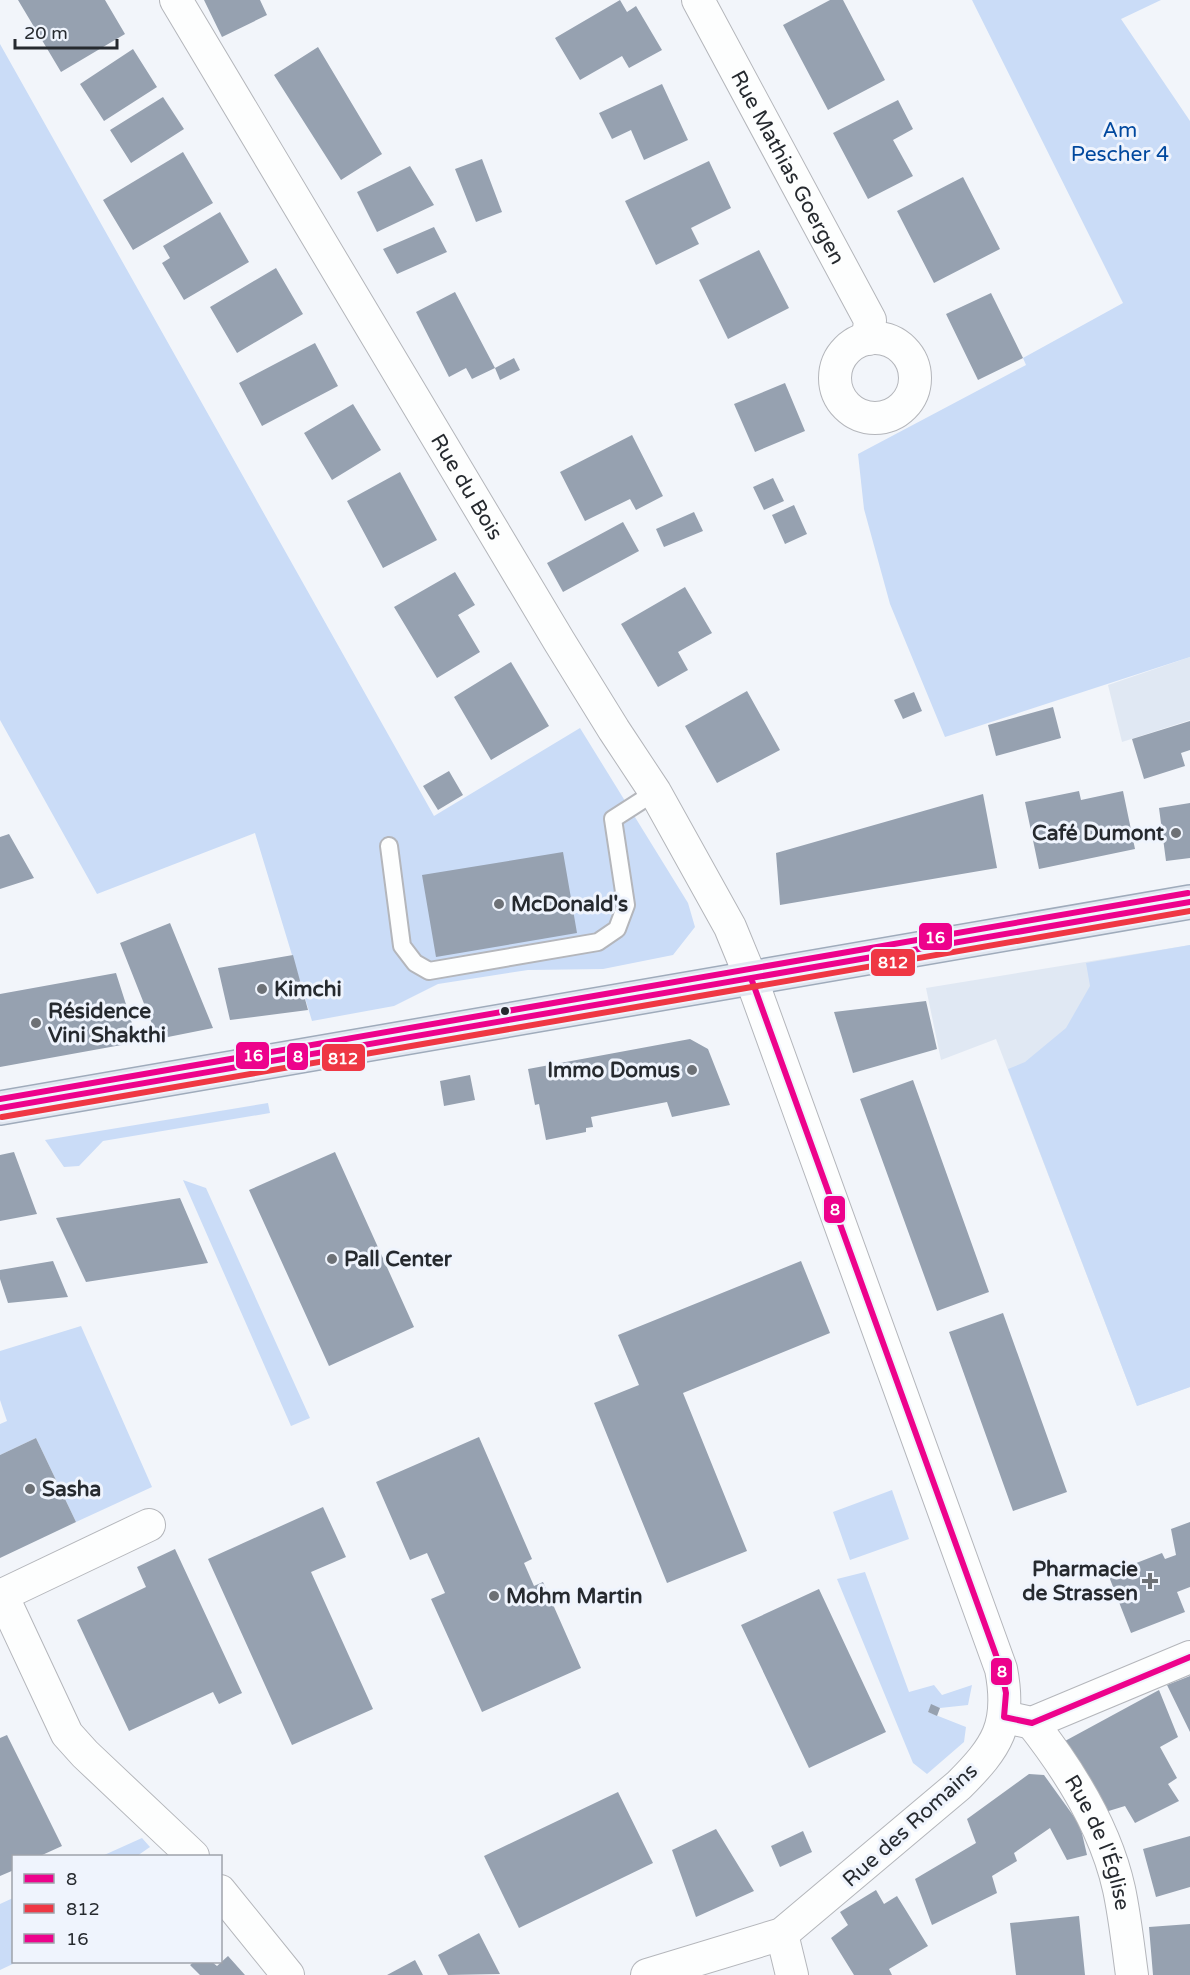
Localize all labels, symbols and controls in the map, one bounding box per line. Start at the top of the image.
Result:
scale bar [15,12,117,50]
text: 20 m [24,22,68,44]
street label: Rue Mathias Goergen [725,66,850,269]
park label: Am Pescher 4 [1071,118,1169,167]
street label: Rue du Bois [425,429,508,545]
place label: Café Dumont [1032,821,1164,846]
marker: Café Dumont [1169,826,1183,840]
place label: McDonald's [511,892,628,917]
marker: McDonald's [492,897,506,911]
line badge: 16 [918,922,953,951]
text: 16 [925,928,945,948]
line badge: 812 [870,948,916,977]
text: 812 [878,953,908,973]
place label: Kimchi [274,977,342,1002]
marker: Kimchi [255,982,269,996]
place label: Résidence Vini Shakthi [48,999,166,1048]
unlabelled marker [499,1005,511,1017]
marker: Résidence Vini Shakthi [29,1016,43,1030]
line badge: 16 [235,1041,270,1070]
line badge: 8 [286,1042,309,1071]
line badge: 812 [321,1043,366,1072]
text: 16 [243,1046,263,1066]
text: 8 [293,1047,303,1067]
text: 812 [328,1049,358,1069]
place label: Immo Domus [547,1058,680,1083]
marker: Immo Domus [685,1063,699,1077]
line badge: 8 [823,1195,846,1224]
text: 8 [830,1200,840,1220]
place label: Pall Center [344,1247,453,1272]
marker: Pall Center [325,1252,339,1266]
place label: Sasha [42,1477,101,1502]
marker: Sasha [23,1482,37,1496]
place label: Pharmacie de Strassen [1022,1557,1138,1606]
marker: Pharmacie de Strassen [1143,1574,1157,1588]
place label: Mohm Martin [506,1584,642,1609]
marker: Mohm Martin [487,1589,501,1603]
line badge: 8 [990,1657,1013,1686]
text: 8 [997,1662,1007,1682]
street label: Rue des Romains [838,1758,983,1892]
street label: Rue de l'Église [1059,1770,1135,1912]
legend [12,1855,222,1963]
text: 8 [66,1868,77,1890]
text: 812 [66,1898,100,1920]
text: 16 [66,1928,89,1950]

